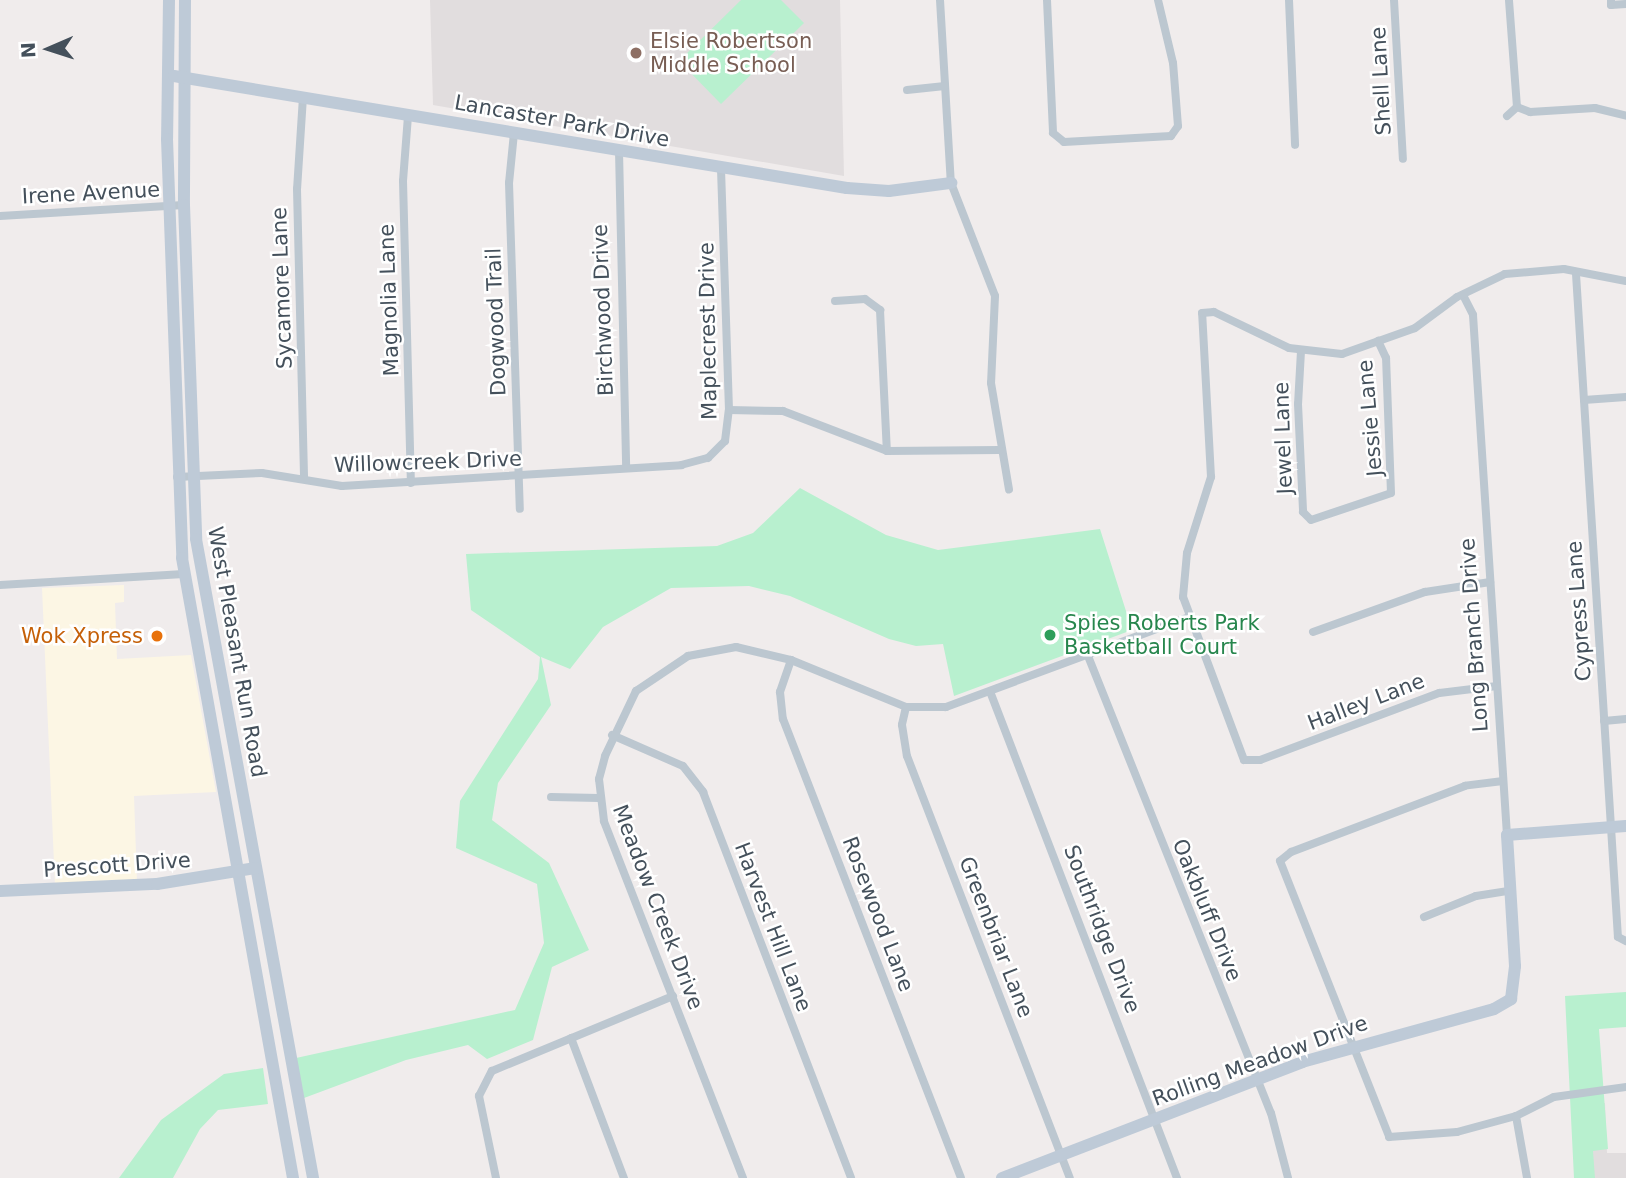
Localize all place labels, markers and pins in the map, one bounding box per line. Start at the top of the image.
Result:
place label: Elsie Robertson Middle School [650,28,812,78]
marker: Elsie Robertson Middle School [628,45,644,61]
place label: Spies Roberts Park Basketball Court [1064,610,1260,660]
place label: Wok Xpress [21,623,143,649]
marker: Spies Roberts Park Basketball Court [1042,627,1058,643]
marker: Wok Xpress [149,628,165,644]

